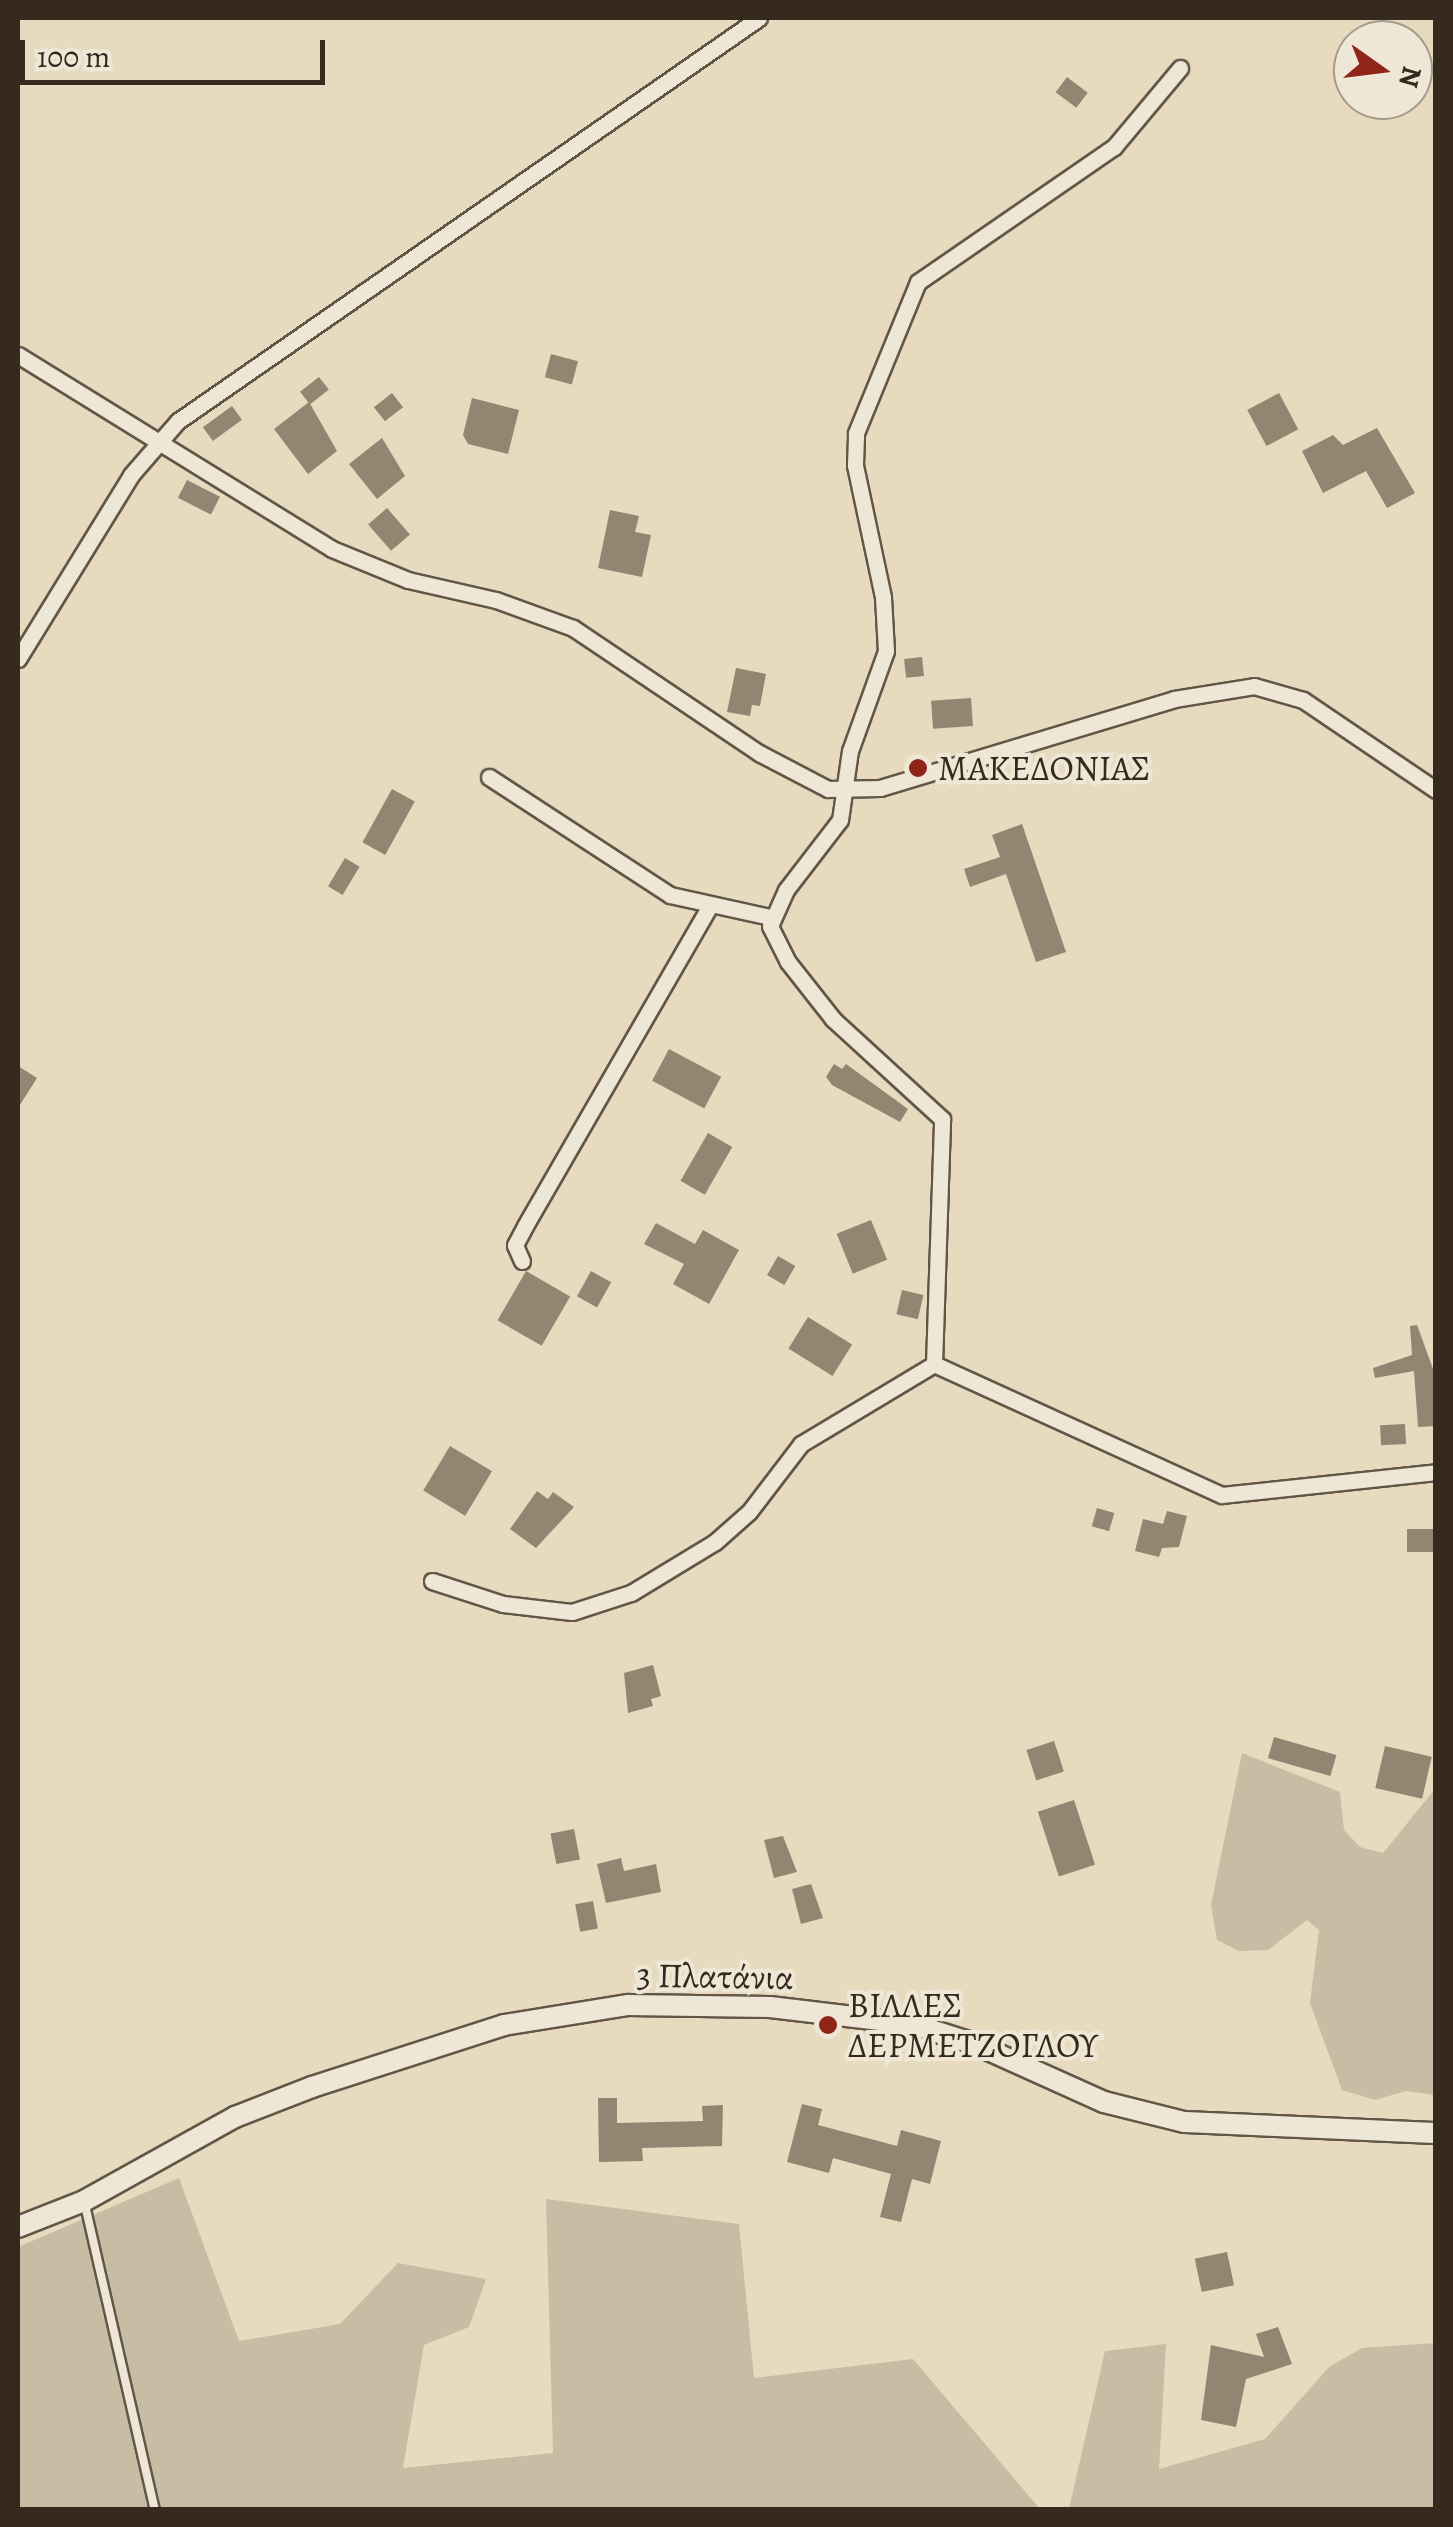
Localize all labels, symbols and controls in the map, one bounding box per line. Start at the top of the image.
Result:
scale bar [25,20,330,82]
north arrow [1333,20,1433,120]
text: 100 m [37,37,110,77]
text: N [1389,62,1431,91]
place label: ΜΑΚΕΔΟΝΙΑΣ [938,747,1150,789]
marker: ΜΑΚΕΔΟΝΙΑΣ [907,757,929,779]
street label: 3 Πλατάνια [636,1954,794,1998]
place label: ΒΙΛΛΕΣ ΔΕΡΜΕΤΖΟΓΛΟΥ [848,1984,1098,2066]
marker: ΒΙΛΛΕΣ ΔΕΡΜΕΤΖΟΓΛΟΥ [817,2014,839,2036]

